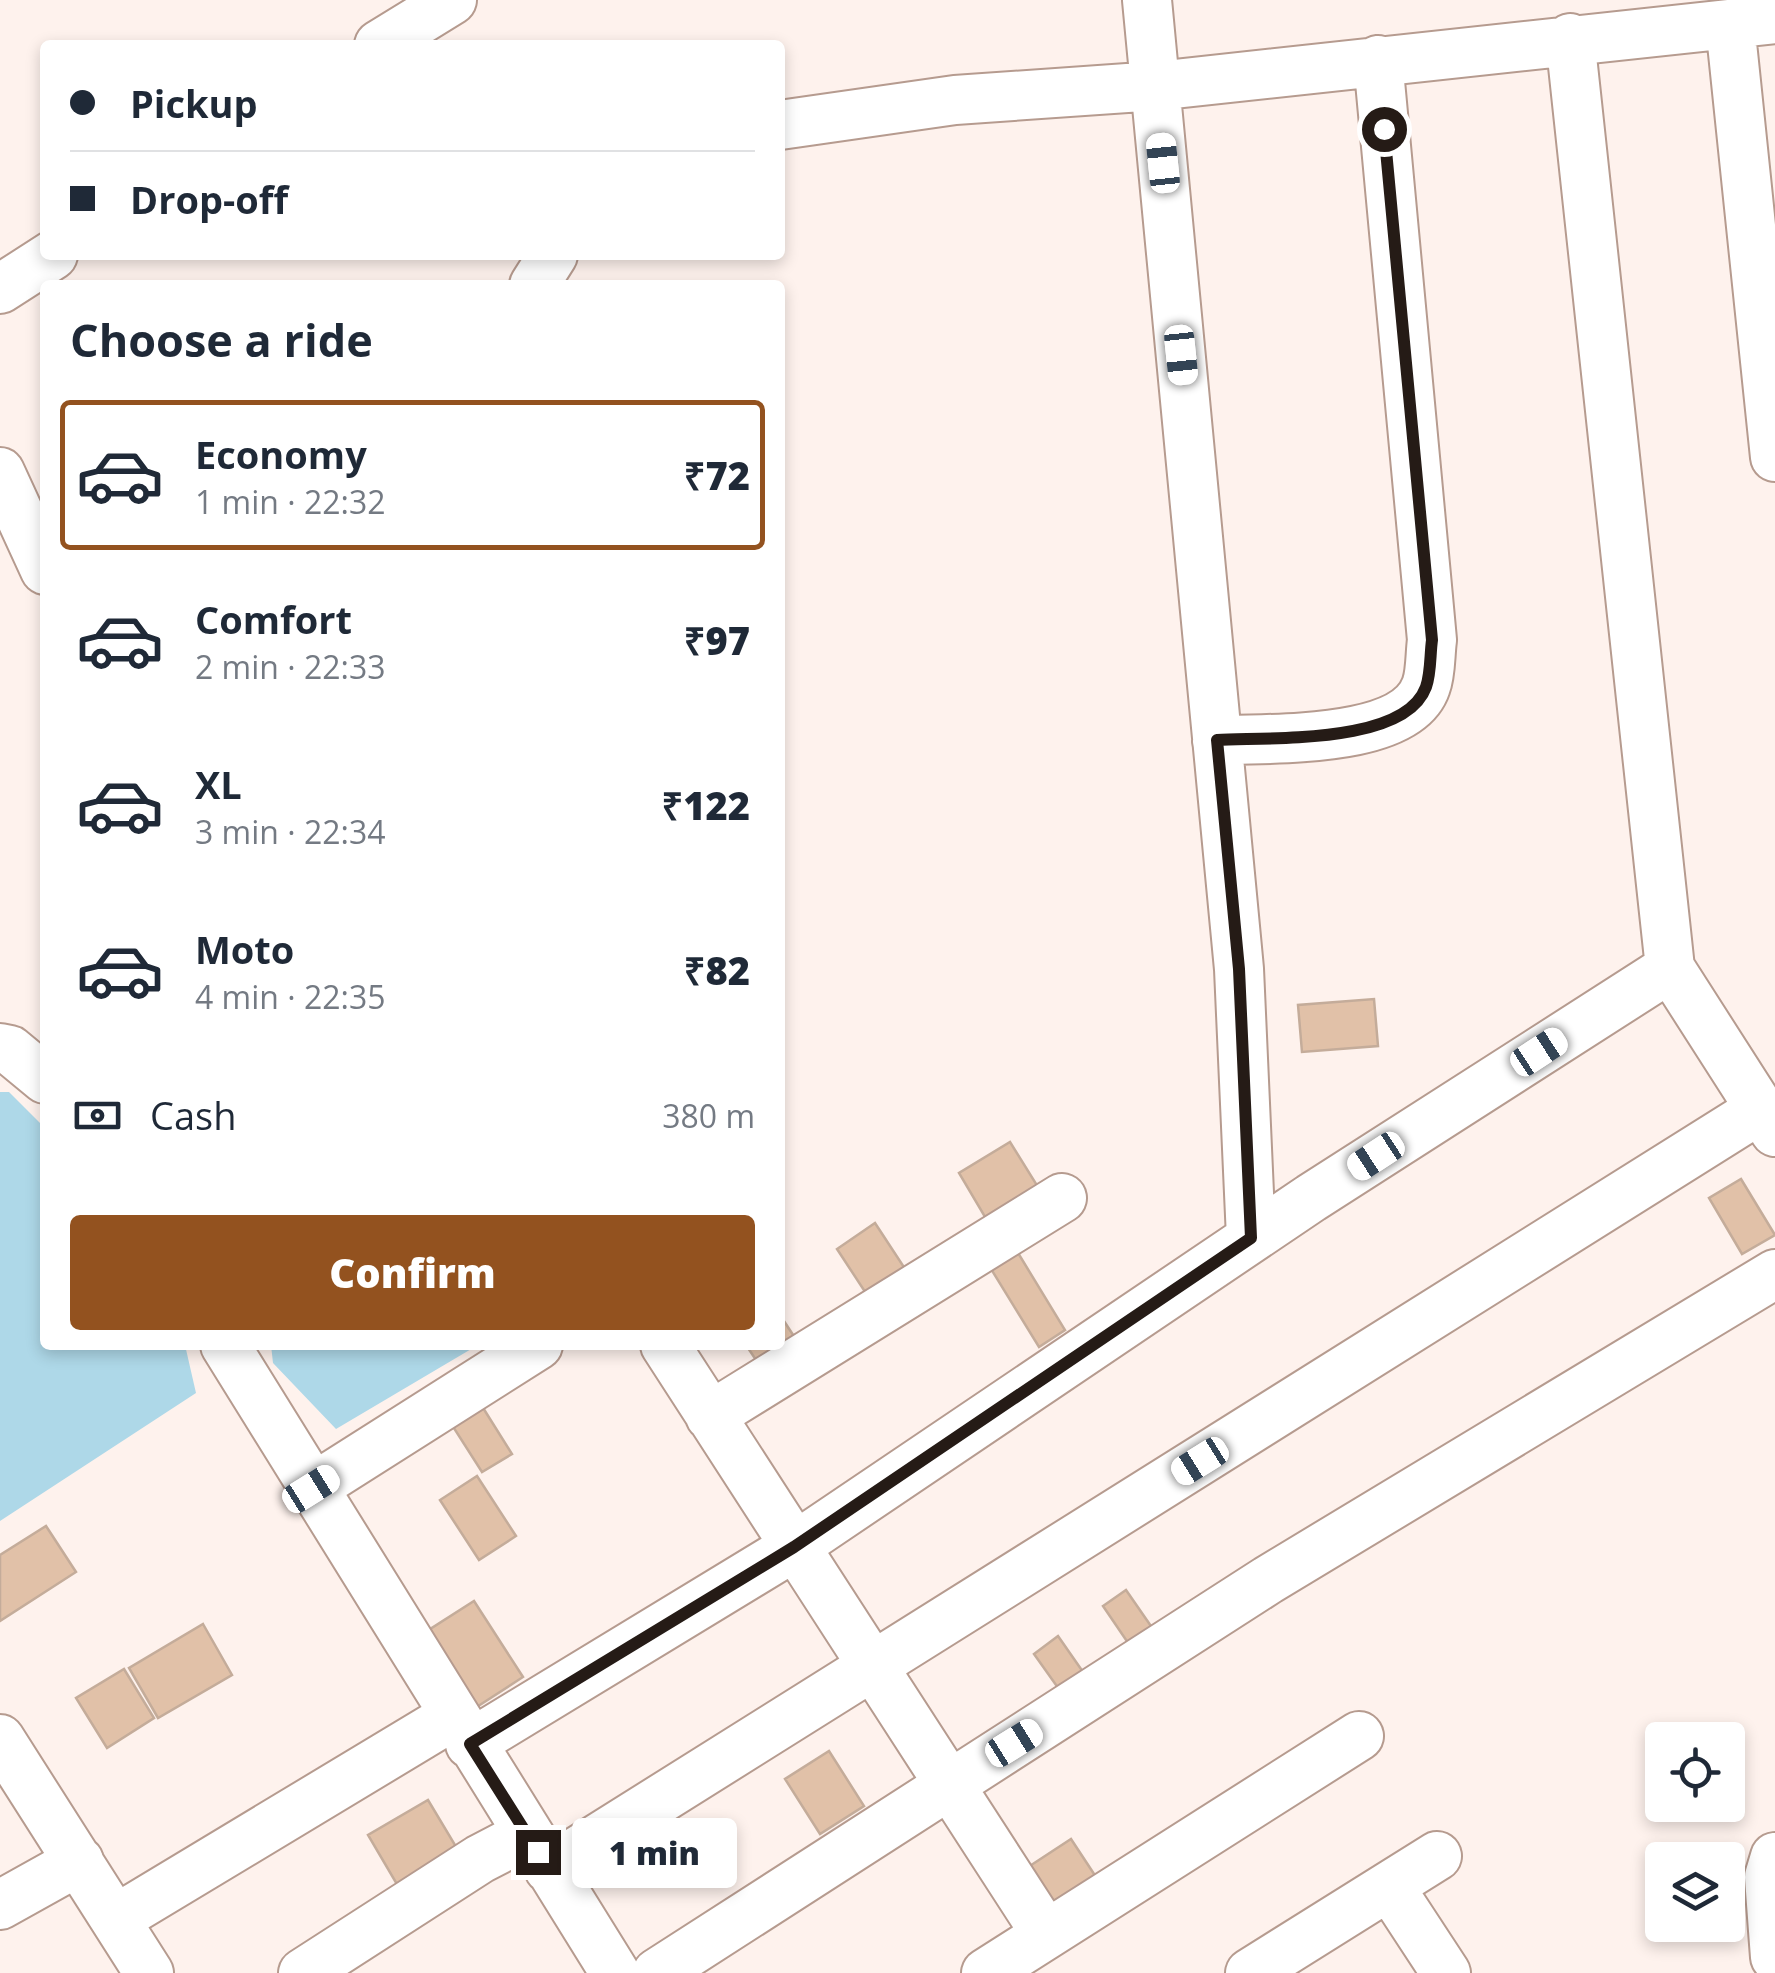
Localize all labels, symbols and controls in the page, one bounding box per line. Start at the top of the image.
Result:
text: Pickup [130,77,258,129]
route start [1362,107,1407,152]
car [1145,132,1181,194]
text: Drop-off [130,173,288,225]
text: Choose a ride [70,309,373,370]
car [1163,324,1199,386]
text: Economy [195,428,367,480]
icon: car [75,430,165,520]
text: ₹72 [684,449,750,501]
text: 1 min · 22:32 [195,480,386,523]
text: Comfort [195,593,352,645]
icon: car [75,595,165,685]
text: ₹97 [684,614,750,666]
text: 2 min · 22:33 [195,645,386,688]
text: XL [195,758,242,810]
icon: car [75,760,165,850]
text: ₹122 [661,779,750,831]
text: 3 min · 22:34 [195,810,386,853]
text: Moto [195,923,294,975]
icon: car [75,925,165,1015]
text: ₹82 [684,944,750,996]
text: 4 min · 22:35 [195,975,386,1018]
car [1506,1023,1572,1081]
icon: cash [70,1088,125,1143]
text: Cash [150,1089,236,1141]
text: 380 m [662,1094,755,1137]
car [1343,1127,1409,1185]
button: Confirm [70,1215,755,1330]
car [1167,1432,1233,1490]
car [278,1460,344,1518]
car [981,1714,1047,1772]
map controls [1645,1722,1745,1942]
button: locate [1645,1722,1745,1822]
callout: 1 min [573,1817,738,1887]
route end [516,1830,561,1875]
text: 1 min [609,1831,700,1874]
button: layers [1645,1842,1745,1942]

